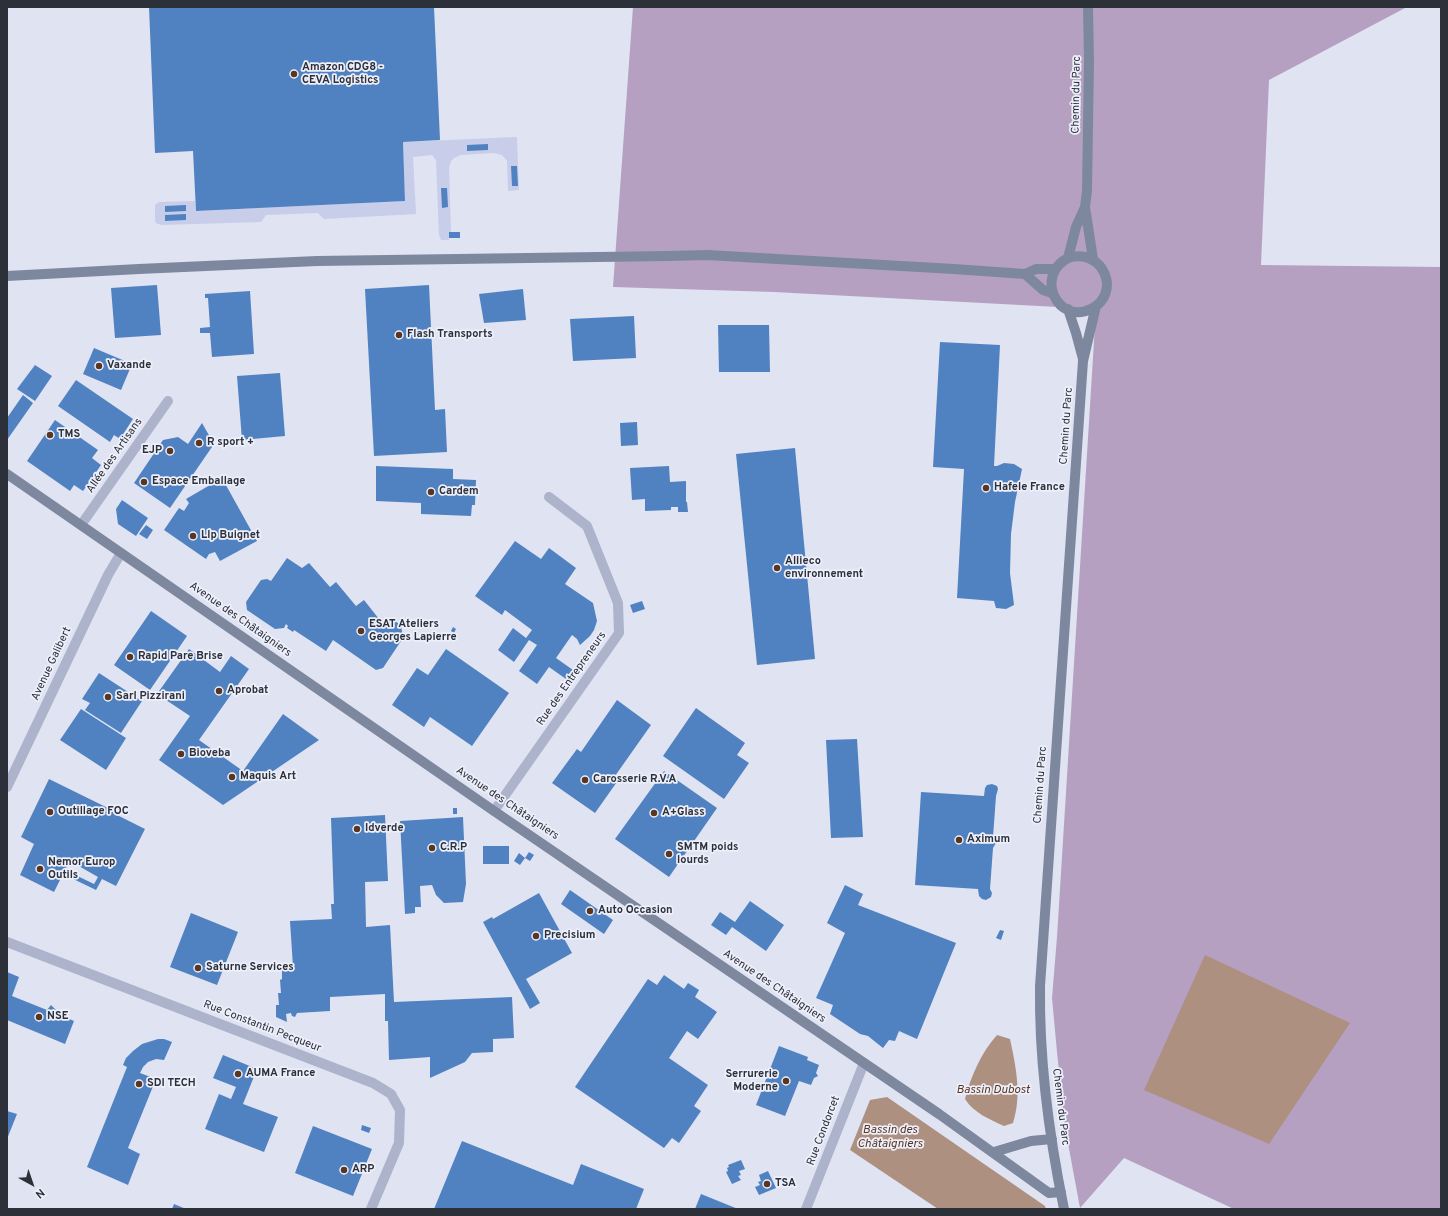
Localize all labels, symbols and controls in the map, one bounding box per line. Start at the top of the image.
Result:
street label: Chemin du Parc [1070,56,1084,134]
place label: Amazon CDG8 - CEVA Logistics [302,61,383,87]
marker: Amazon CDG8 - CEVA Logistics [289,69,299,79]
place label: Flash Transports [407,328,493,342]
marker: Flash Transports [394,330,404,340]
place label: Vaxande [107,359,151,373]
marker: Vaxande [94,361,104,371]
street label: Chemin du Parc [1058,387,1076,465]
street label: Allée des Artisans [84,416,146,496]
place label: TMS [58,428,80,442]
marker: TMS [45,430,55,440]
place label: R sport + [207,436,254,450]
marker: R sport + [194,438,204,448]
place label: EJP [142,444,162,458]
marker: EJP [165,446,175,456]
place label: Espace Emballage [152,475,245,489]
marker: Espace Emballage [139,477,149,487]
place label: Hafele France [994,481,1065,495]
marker: Hafele France [981,483,991,493]
place label: Cardem [439,485,479,499]
marker: Cardem [426,487,436,497]
place label: Llp Buignet [201,529,260,543]
marker: Llp Buignet [188,531,198,541]
place label: Allieco environnement [785,555,863,581]
marker: Allieco environnement [772,563,782,573]
street label: Avenue des Châtaigniers [186,580,294,660]
place label: ESAT Ateliers Georges Lapierre [369,618,457,644]
street label: Avenue Galibert [29,625,75,703]
marker: ESAT Ateliers Georges Lapierre [356,626,366,636]
street label: Rue des Entrepreneurs [535,629,609,729]
place label: Rapid Pare Brise [138,650,223,664]
marker: Rapid Pare Brise [125,652,135,662]
place label: Aprobat [227,684,268,698]
marker: Aprobat [214,686,224,696]
place label: Sarl Pizzirani [116,690,185,704]
marker: Sarl Pizzirani [103,692,113,702]
street label: Chemin du Parc [1032,746,1050,824]
place label: Bioveba [189,747,230,761]
marker: Bioveba [176,749,186,759]
street label: Avenue des Châtaigniers [453,765,561,843]
place label: Maquis Art [240,770,296,784]
marker: Maquis Art [227,772,237,782]
place label: Carosserie R.V.A [593,773,676,787]
marker: Carosserie R.V.A [580,775,590,785]
place label: Outillage FOC [58,805,129,819]
place label: A+Glass [662,806,705,820]
marker: Outillage FOC [45,807,55,817]
marker: A+Glass [649,808,659,818]
place label: Idverde [365,822,404,836]
marker: Idverde [352,824,362,834]
place label: Aximum [967,833,1010,847]
marker: Aximum [954,835,964,845]
place label: C.R.P [440,841,467,855]
place label: SMTM poids lourds [677,841,738,867]
marker: C.R.P [427,843,437,853]
marker: SMTM poids lourds [664,849,674,859]
place label: Nemor Europ Outils [48,856,115,882]
marker: Nemor Europ Outils [35,864,45,874]
place label: Auto Occasion [598,904,673,918]
marker: Auto Occasion [585,906,595,916]
place label: Precisium [544,929,595,943]
marker: Precisium [531,931,541,941]
street label: Avenue des Châtaigniers [720,948,828,1026]
place label: Saturne Services [206,961,294,975]
marker: Saturne Services [193,963,203,973]
street label: Rue Constantin Pecqueur [201,998,323,1056]
place label: NSE [47,1010,69,1024]
marker: NSE [34,1012,44,1022]
place label: AUMA France [246,1067,315,1081]
place label: Serrurerie Moderne [726,1068,778,1094]
street label: Chemin du Parc [1049,1068,1071,1146]
marker: AUMA France [233,1069,243,1079]
marker: Serrurerie Moderne [781,1076,791,1086]
place label: SDI TECH [147,1077,196,1091]
marker: SDI TECH [134,1079,144,1089]
water label: Bassin Dubost [956,1084,1030,1098]
street label: Rue Condorcet [805,1094,843,1168]
water label: Bassin des Châtaigniers [857,1124,923,1152]
place label: ARP [352,1163,374,1177]
north arrow [12,1164,52,1204]
marker: ARP [339,1165,349,1175]
place label: TSA [775,1177,796,1191]
marker: TSA [762,1179,772,1189]
text: N [32,1185,47,1201]

